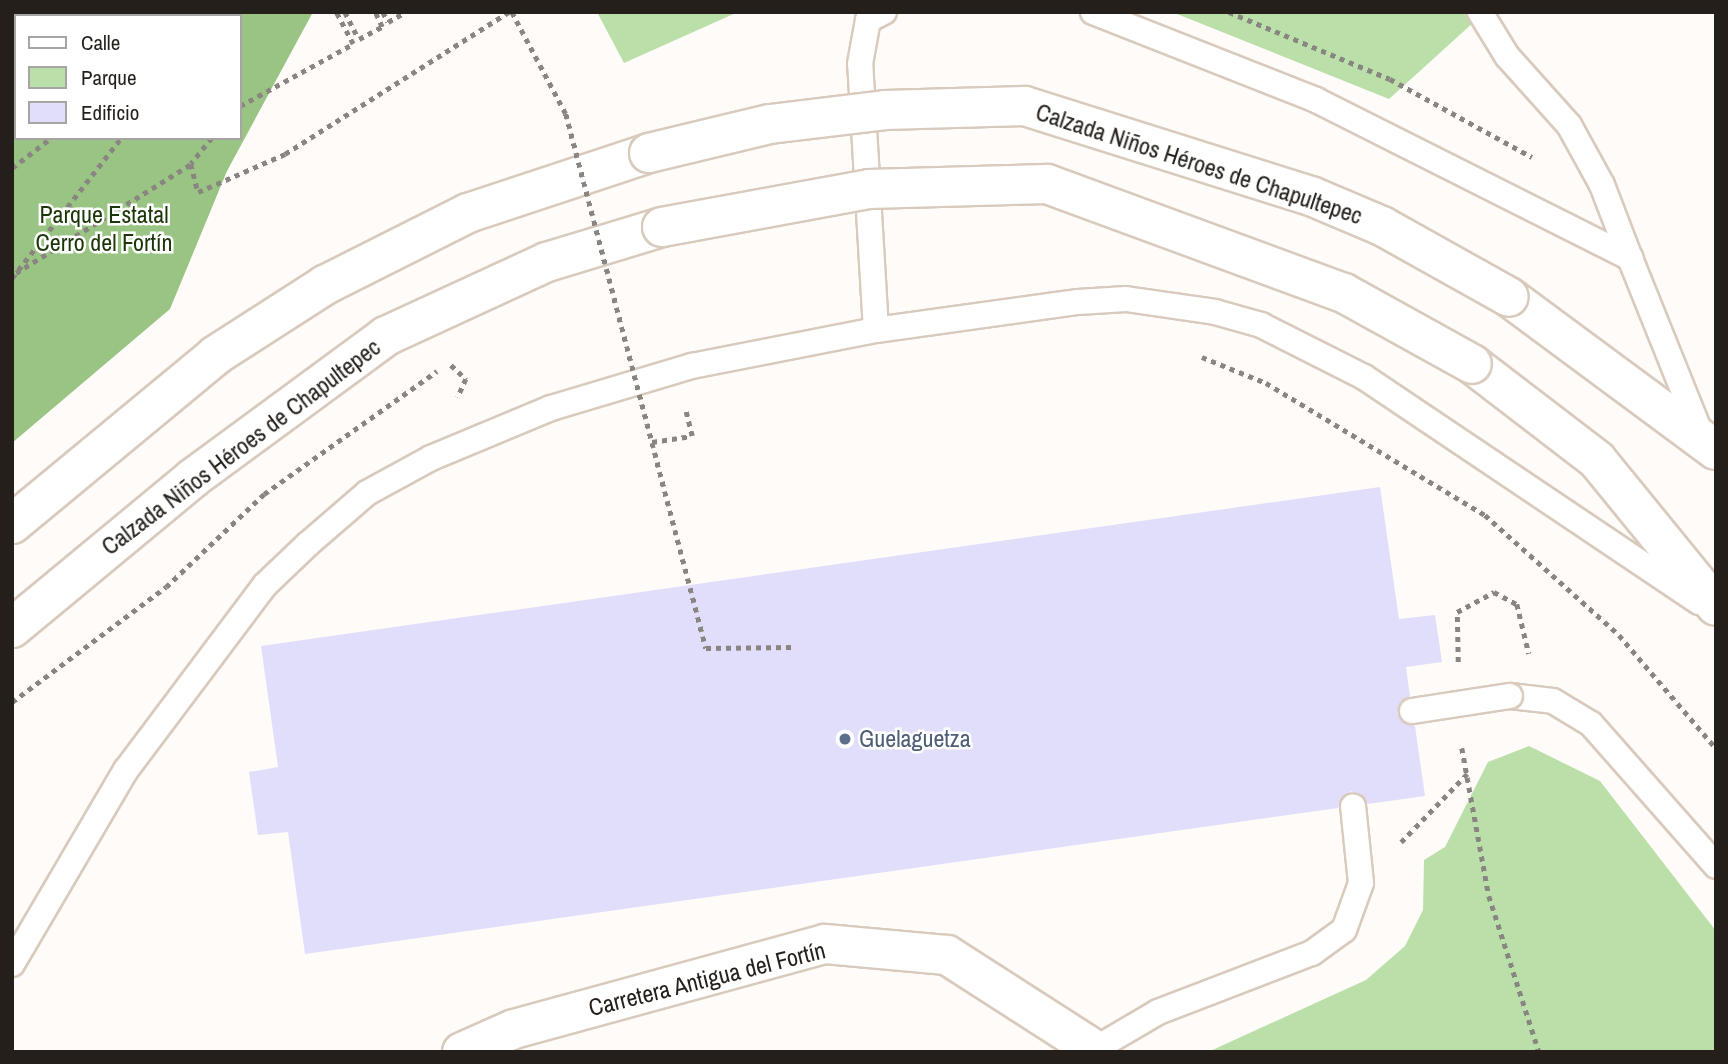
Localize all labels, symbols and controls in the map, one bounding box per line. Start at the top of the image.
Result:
legend [14,14,242,140]
text: Calle [81,28,120,57]
text: Parque [81,63,137,92]
text: Edificio [81,98,139,127]
street label: Calzada Niños Héroes de Chapultepec [1032,98,1366,230]
park label: Parque Estatal Cerro del Fortín [36,201,172,257]
street label: Calzada Niños Héroes de Chapultepec [96,333,386,561]
place label: Guelaguetza [859,725,971,753]
marker: Guelaguetza [837,731,853,747]
street label: Carretera Antigua del Fortín [585,936,829,1022]

